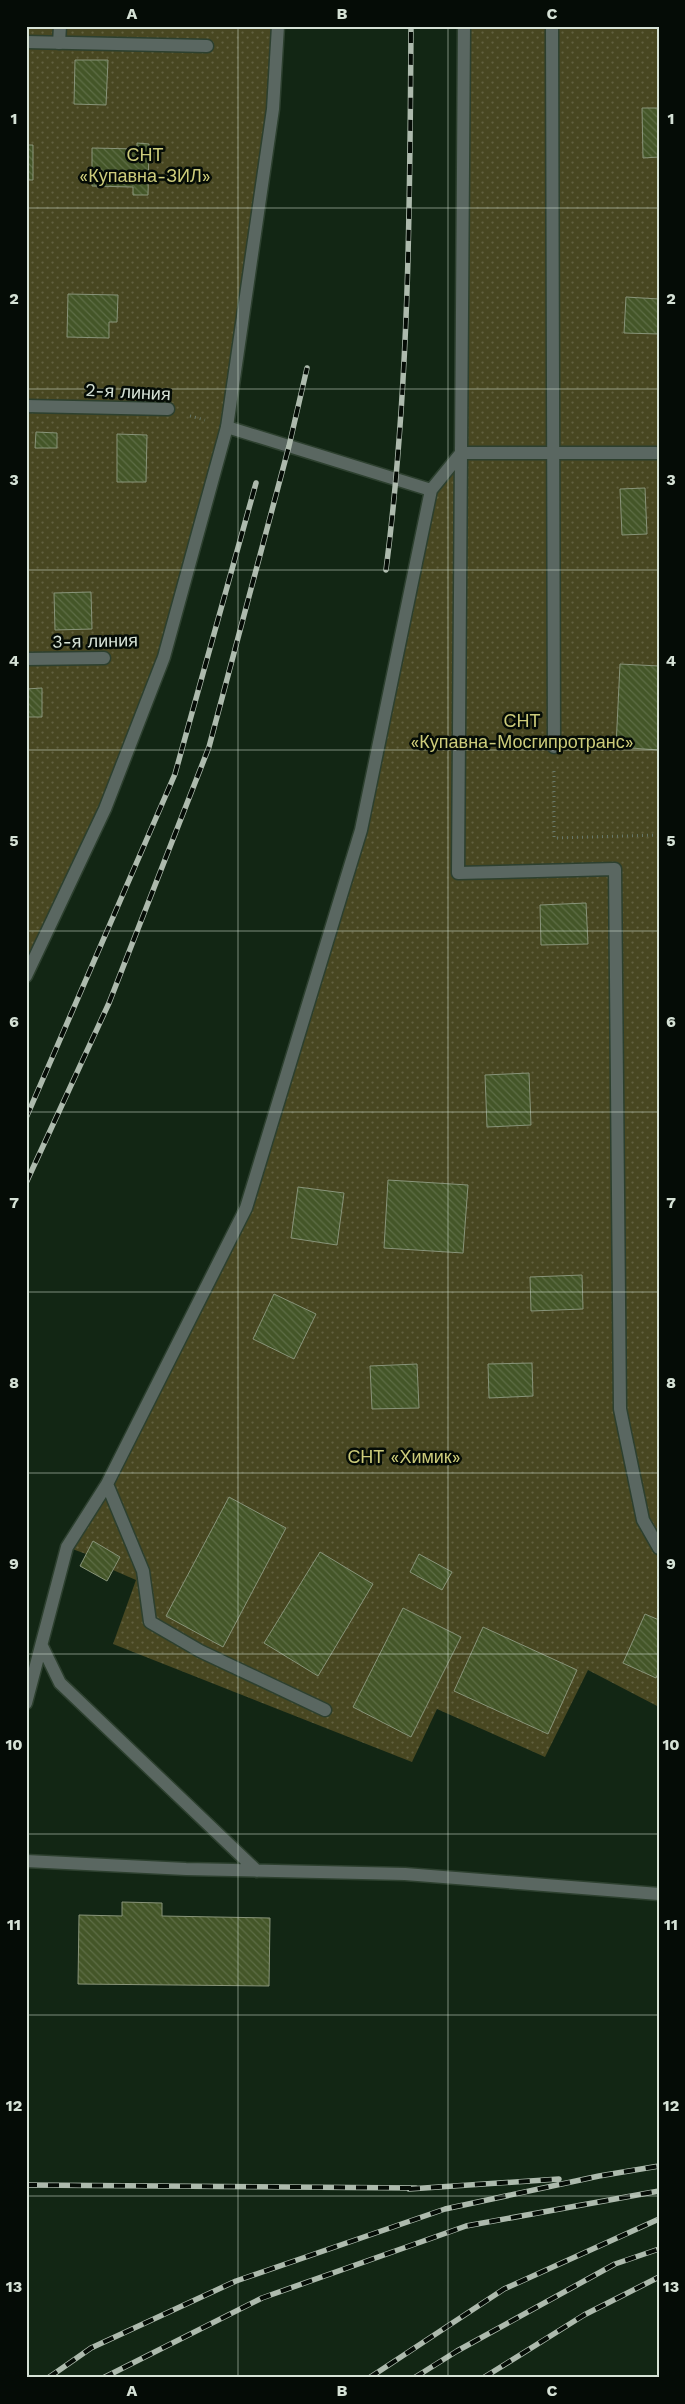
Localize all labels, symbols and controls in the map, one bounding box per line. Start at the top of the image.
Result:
text: A [127,4,138,23]
text: B [337,4,348,23]
text: C [547,4,558,23]
text: 1 [11,109,17,128]
text: 1 [668,109,674,128]
park label: СНТ «Купавна-ЗИЛ» [79,144,211,186]
text: 2 [9,289,19,308]
text: 2 [666,289,676,308]
street label: 2-я линия [85,379,171,404]
text: 3 [9,470,19,489]
text: 3 [666,470,676,489]
street label: 3-я линия [52,629,138,652]
text: 4 [9,651,19,670]
text: 4 [666,651,676,670]
park label: СНТ «Купавна-Мосгипротранс» [410,710,634,752]
text: 5 [9,831,19,850]
text: 5 [666,831,676,850]
text: 6 [9,1012,19,1031]
text: 6 [666,1012,676,1031]
text: 7 [9,1193,19,1212]
text: 7 [666,1193,676,1212]
text: 8 [9,1373,19,1392]
text: 8 [666,1373,676,1392]
park label: СНТ «Химик» [347,1446,461,1467]
text: 9 [9,1554,19,1573]
text: 9 [666,1554,676,1573]
text: 10 [5,1735,23,1754]
text: 10 [662,1735,680,1754]
text: 11 [7,1915,21,1934]
text: 11 [664,1915,678,1934]
text: 12 [6,2096,22,2115]
text: 12 [663,2096,679,2115]
text: 13 [6,2277,22,2296]
text: 13 [663,2277,679,2296]
text: A [127,2381,138,2400]
text: B [337,2381,348,2400]
text: C [547,2381,558,2400]

